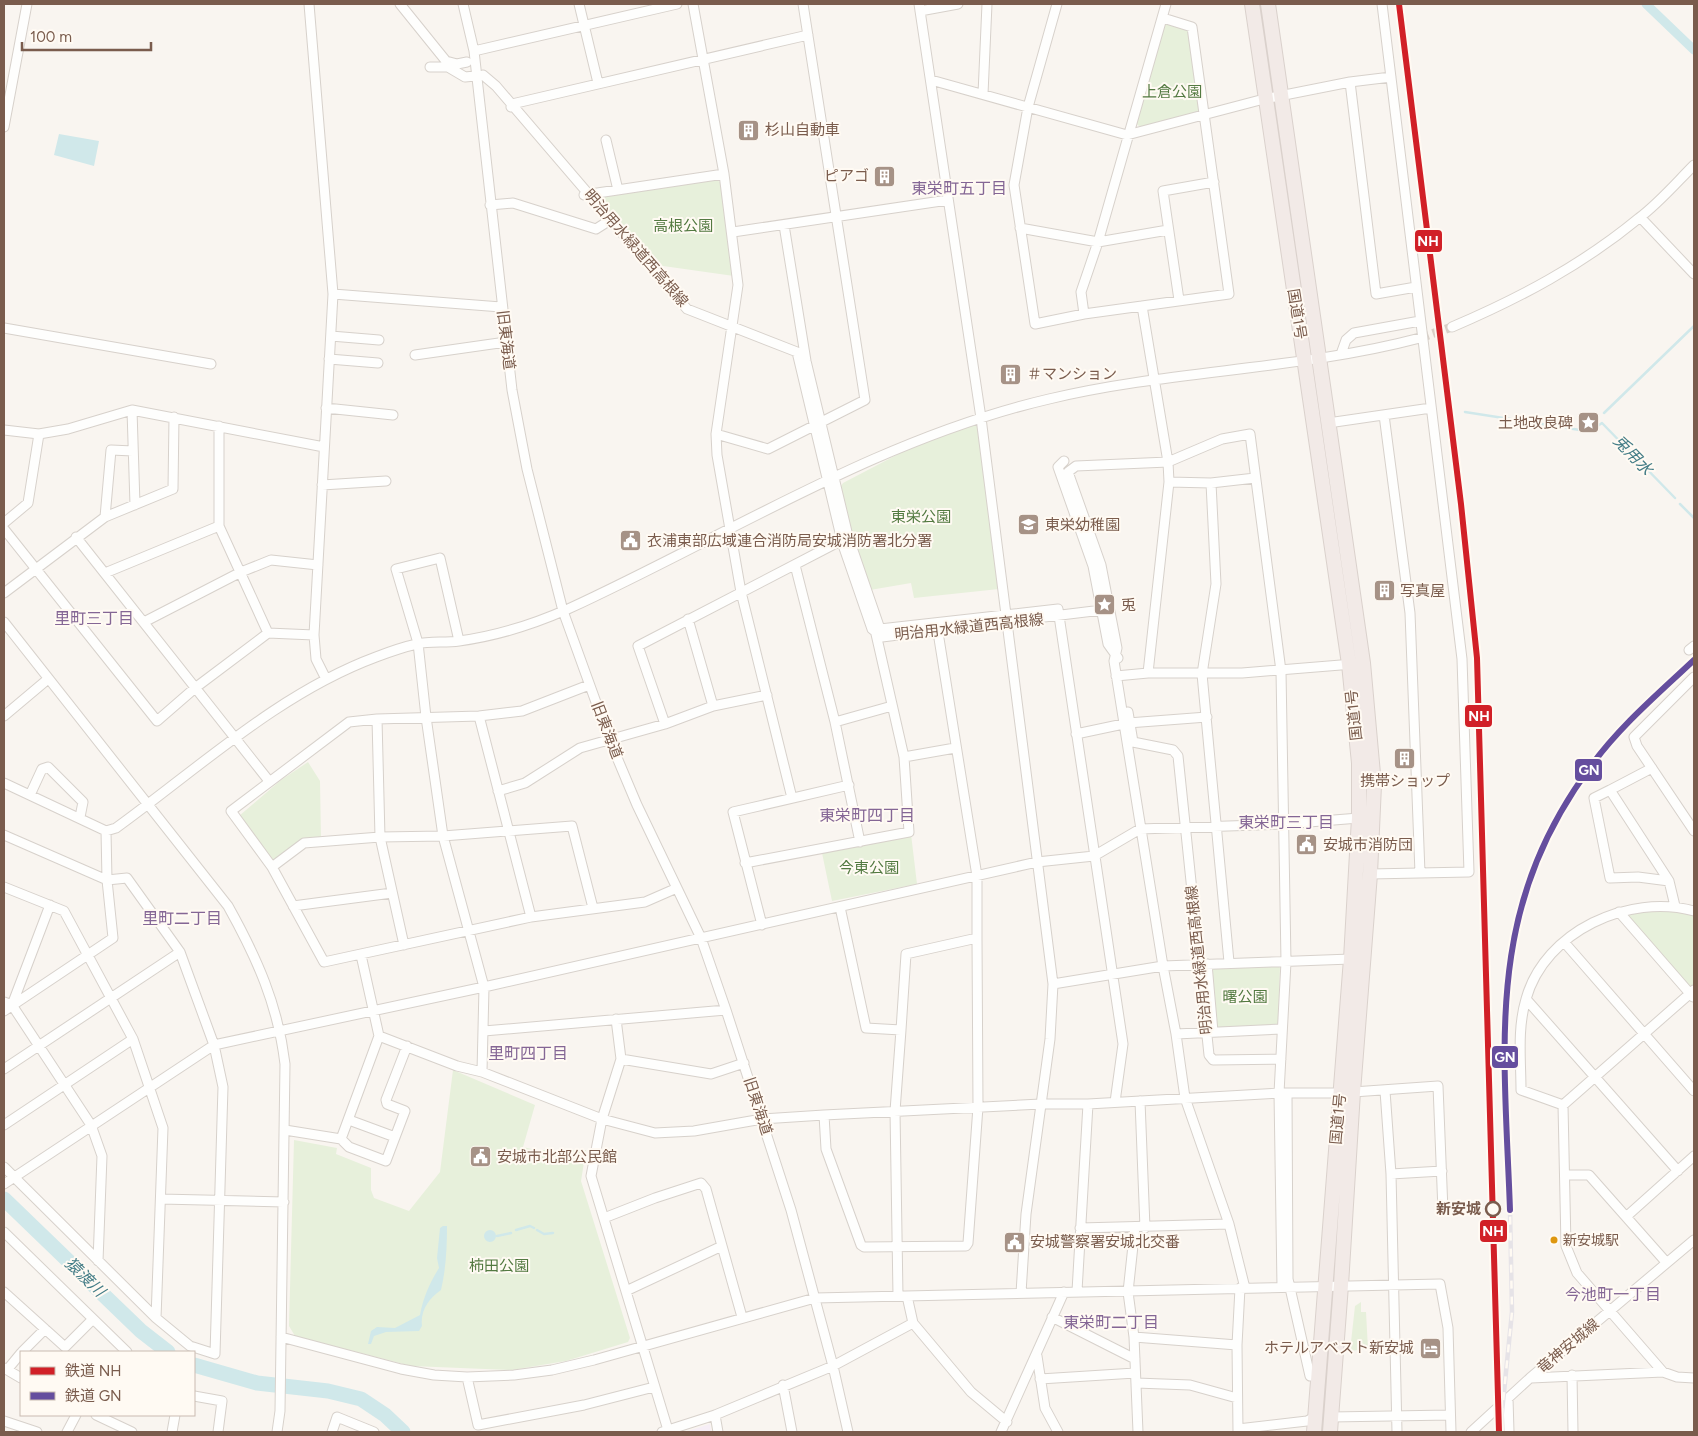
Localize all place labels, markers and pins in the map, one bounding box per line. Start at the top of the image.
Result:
building icon: 杉山自動車 [737,118,761,142]
place label: 杉山自動車 [765,121,840,139]
building icon: ピアゴ [873,164,897,188]
place label: ピアゴ [824,167,869,185]
building icon: ＃マンション [999,362,1023,386]
place label: ＃マンション [1027,365,1117,383]
place icon: 土地改良碑 [1577,411,1601,435]
place label: 土地改良碑 [1498,414,1573,432]
school or university icon: 東栄幼稚園 [1017,513,1041,537]
place label: 東栄幼稚園 [1045,516,1120,534]
public building icon: 衣浦東部広域連合消防局安城消防署北分署 [619,529,643,553]
place label: 衣浦東部広域連合消防局安城消防署北分署 [647,532,932,550]
building icon: 写真屋 [1372,579,1396,603]
place label: 写真屋 [1400,582,1445,600]
place icon: 兎 [1093,593,1117,617]
place label: 兎 [1121,596,1136,614]
building icon: 携帯ショップ [1393,746,1417,770]
place label: 携帯ショップ [1360,772,1450,790]
public building icon: 安城市消防団 [1295,833,1319,857]
place label: 安城市消防団 [1323,836,1413,854]
public building icon: 安城市北部公民館 [469,1145,493,1169]
place label: 安城市北部公民館 [497,1148,617,1166]
place label: 新安城 [1436,1200,1481,1218]
marker: 新安城 [1485,1201,1501,1217]
public building icon: 安城警察署安城北交番 [1002,1230,1026,1254]
place label: 新安城駅 [1563,1232,1619,1249]
place label: 安城警察署安城北交番 [1030,1233,1180,1251]
marker: 新安城駅 [1549,1235,1559,1245]
hotel icon: ホテルアベスト新安城 [1418,1336,1442,1360]
place label: ホテルアベスト新安城 [1264,1339,1414,1357]

